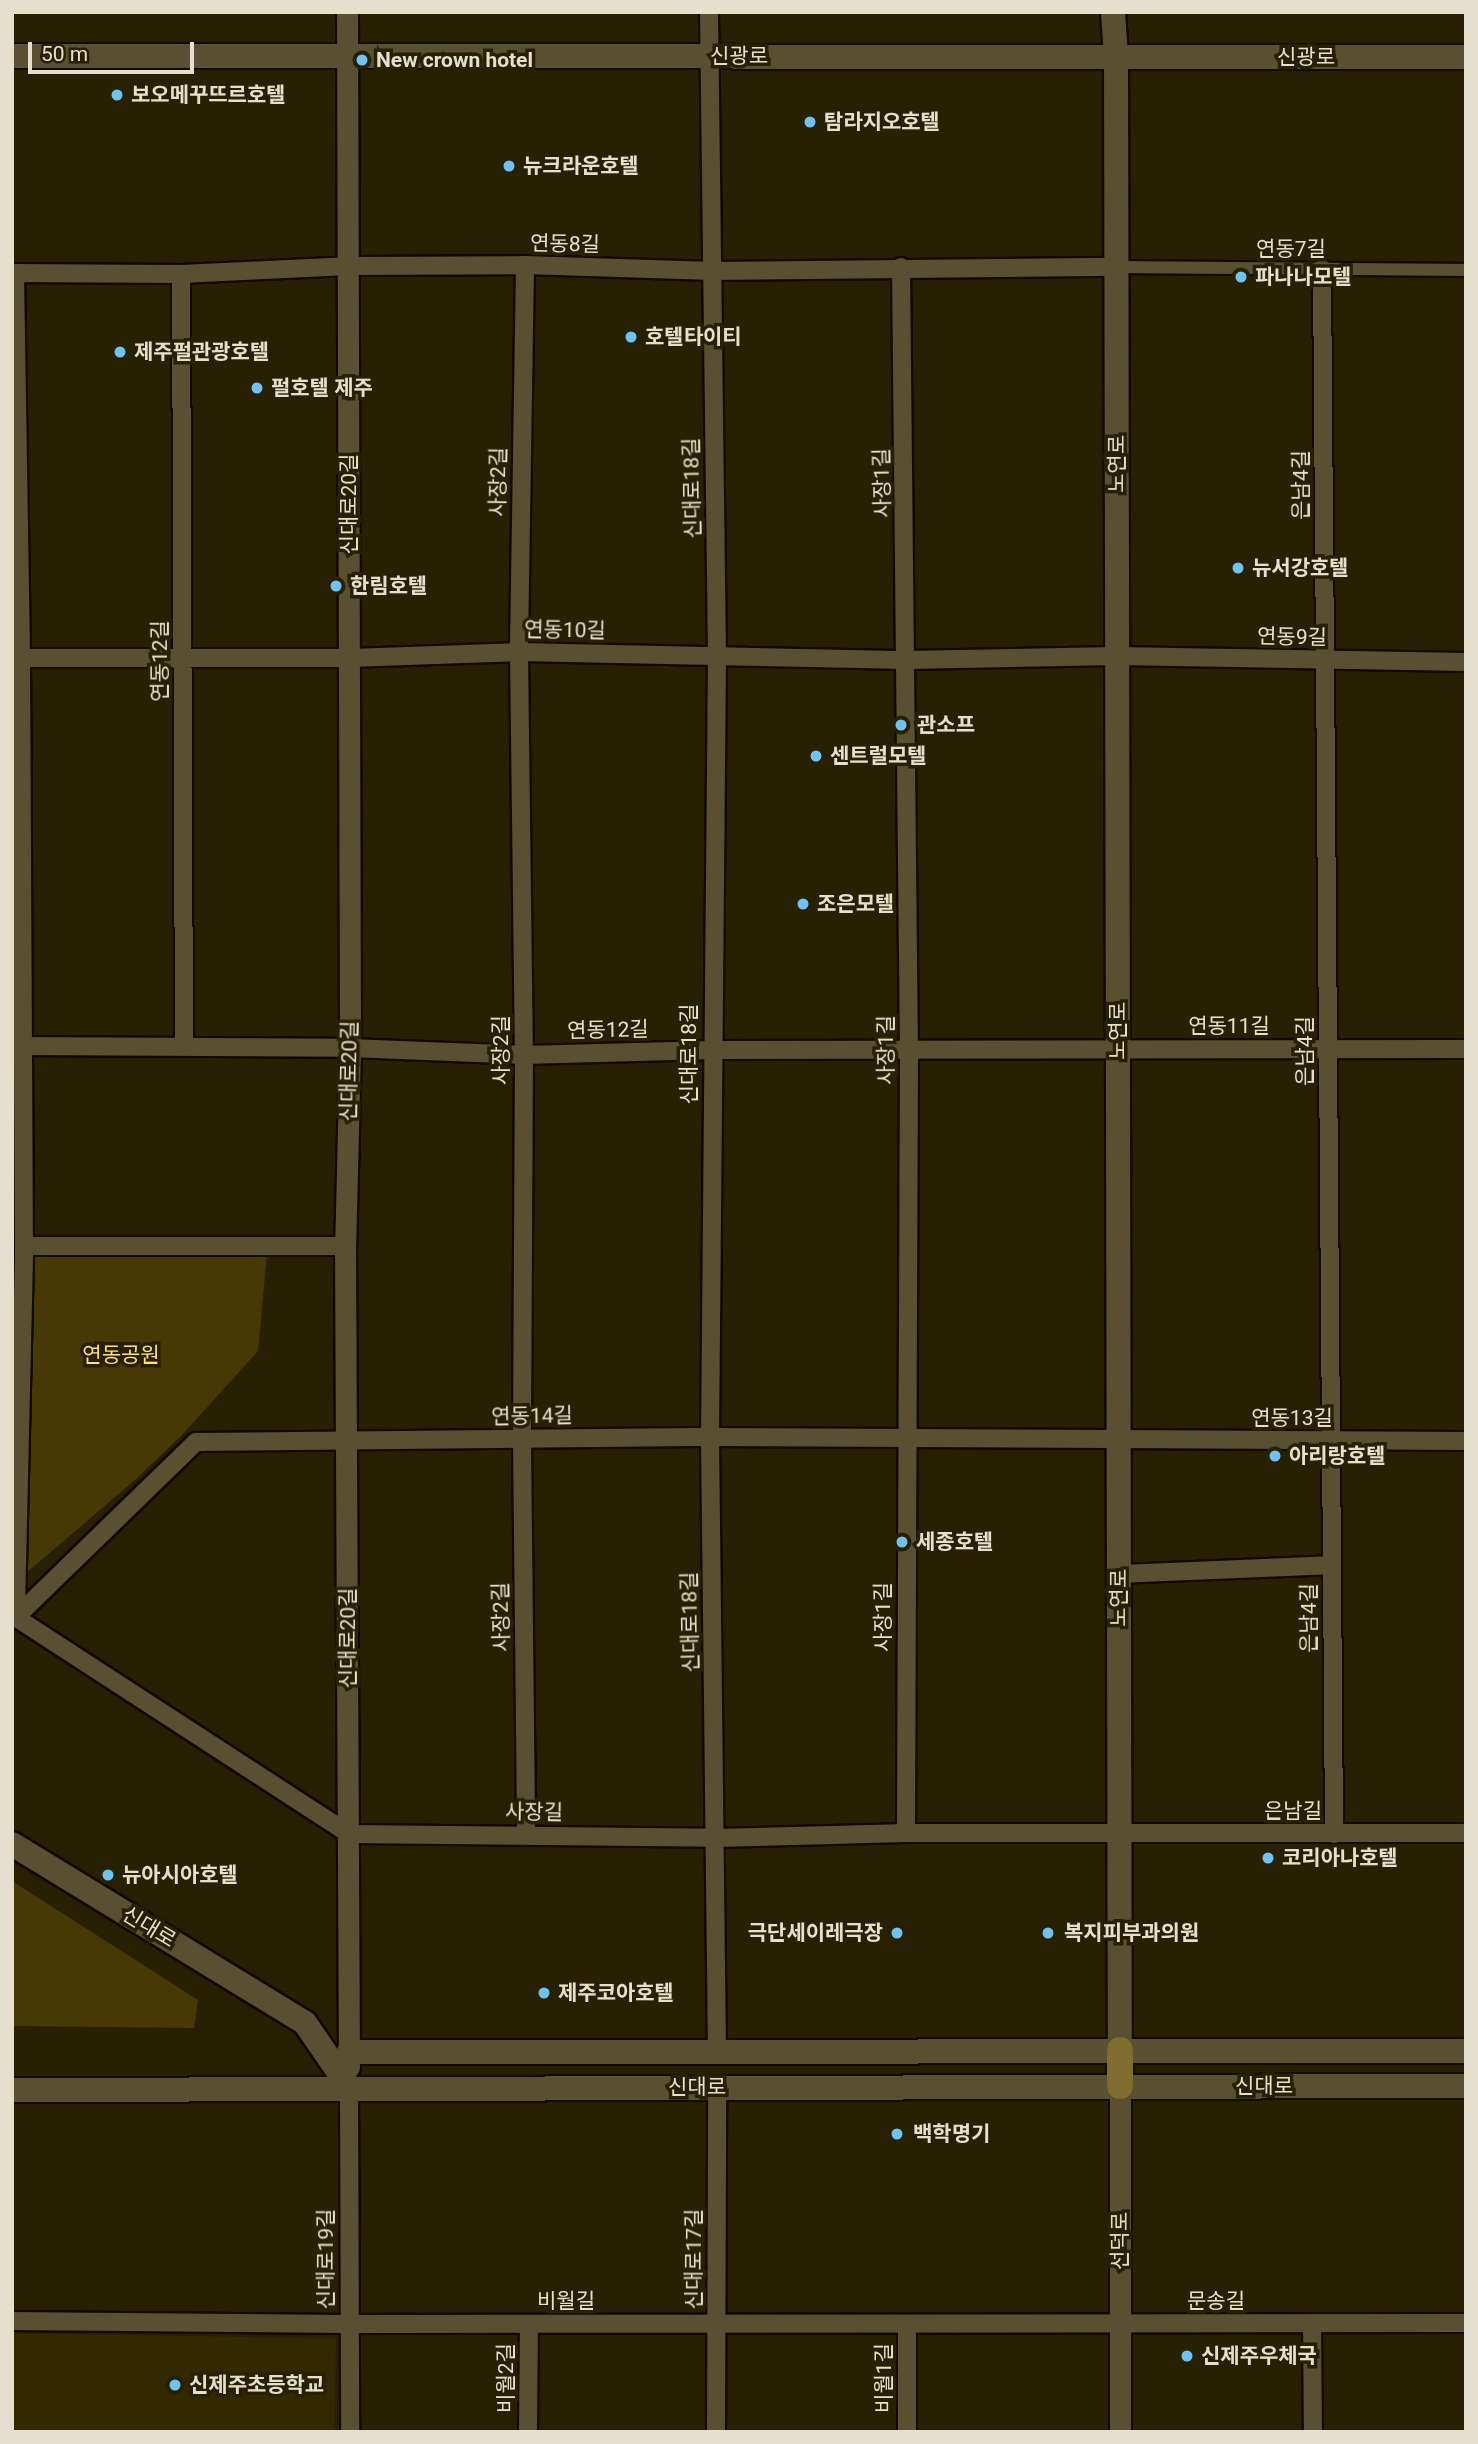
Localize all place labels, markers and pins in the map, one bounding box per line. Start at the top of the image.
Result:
place label: New crown hotel [376,47,533,73]
marker: New crown hotel [354,52,370,68]
place label: 보오메꾸뜨르호텔 [131,82,286,108]
marker: 보오메꾸뜨르호텔 [109,87,125,103]
place label: 탐라지오호텔 [824,109,940,135]
marker: 탐라지오호텔 [802,114,818,130]
place label: 뉴크라운호텔 [523,153,639,179]
marker: 뉴크라운호텔 [501,158,517,174]
place label: 파나나모텔 [1255,264,1352,290]
marker: 파나나모텔 [1233,269,1249,285]
place label: 호텔타이티 [645,324,742,350]
marker: 호텔타이티 [623,329,639,345]
place label: 제주펄관광호텔 [134,339,269,365]
marker: 제주펄관광호텔 [112,344,128,360]
place label: 펄호텔 제주 [271,375,373,401]
marker: 펄호텔 제주 [249,380,265,396]
place label: 뉴서강호텔 [1252,555,1349,581]
marker: 뉴서강호텔 [1230,560,1246,576]
place label: 한림호텔 [350,573,427,599]
marker: 한림호텔 [328,578,344,594]
place label: 관소프 [917,712,975,738]
marker: 관소프 [891,715,911,735]
place label: 센트럴모텔 [830,743,927,769]
marker: 센트럴모텔 [808,748,824,764]
place label: 조은모텔 [817,891,894,917]
marker: 조은모텔 [795,896,811,912]
place label: 아리랑호텔 [1289,1443,1386,1469]
marker: 아리랑호텔 [1267,1448,1283,1464]
place label: 세종호텔 [916,1529,993,1555]
marker: 세종호텔 [894,1534,910,1550]
place label: 코리아나호텔 [1282,1845,1398,1871]
marker: 코리아나호텔 [1260,1850,1276,1866]
place label: 뉴아시아호텔 [122,1862,238,1888]
marker: 뉴아시아호텔 [100,1867,116,1883]
place label: 극단세이레극장 [748,1920,883,1946]
place label: 복지피부과의원 [1064,1920,1199,1946]
marker: 복지피부과의원 [1038,1923,1058,1943]
marker: 극단세이레극장 [889,1925,905,1941]
place label: 제주코아호텔 [558,1980,674,2006]
marker: 제주코아호텔 [536,1985,552,2001]
place label: 백학명기 [913,2121,990,2147]
marker: 백학명기 [887,2124,907,2144]
place label: 신제주우체국 [1201,2343,1317,2369]
marker: 신제주우체국 [1179,2348,1195,2364]
place label: 신제주초등학교 [189,2372,324,2398]
marker: 신제주초등학교 [167,2377,183,2393]

